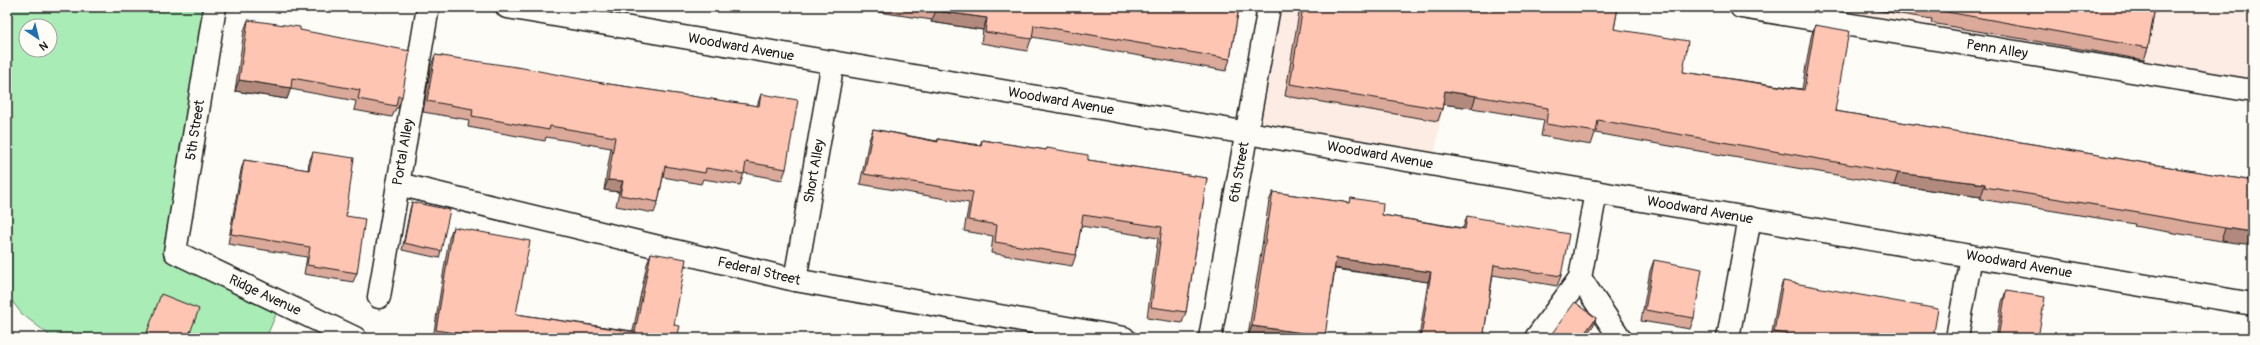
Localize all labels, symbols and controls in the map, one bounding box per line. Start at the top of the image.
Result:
north arrow [18,18,58,58]
street label: Woodward Avenue [687,29,795,65]
street label: Penn Alley [1965,36,2029,62]
text: N [36,38,50,54]
street label: Woodward Avenue [1007,83,1115,119]
street label: 5th Street [182,98,208,161]
street label: Portal Alley [389,117,417,187]
street label: Woodward Avenue [1326,137,1434,173]
street label: Short Alley [800,138,828,204]
street label: 6th Street [1225,140,1253,204]
street label: Woodward Avenue [1646,192,1754,228]
street label: Woodward Avenue [1965,246,2073,282]
street label: Federal Street [716,253,802,289]
street label: Ridge Avenue [226,271,304,319]

